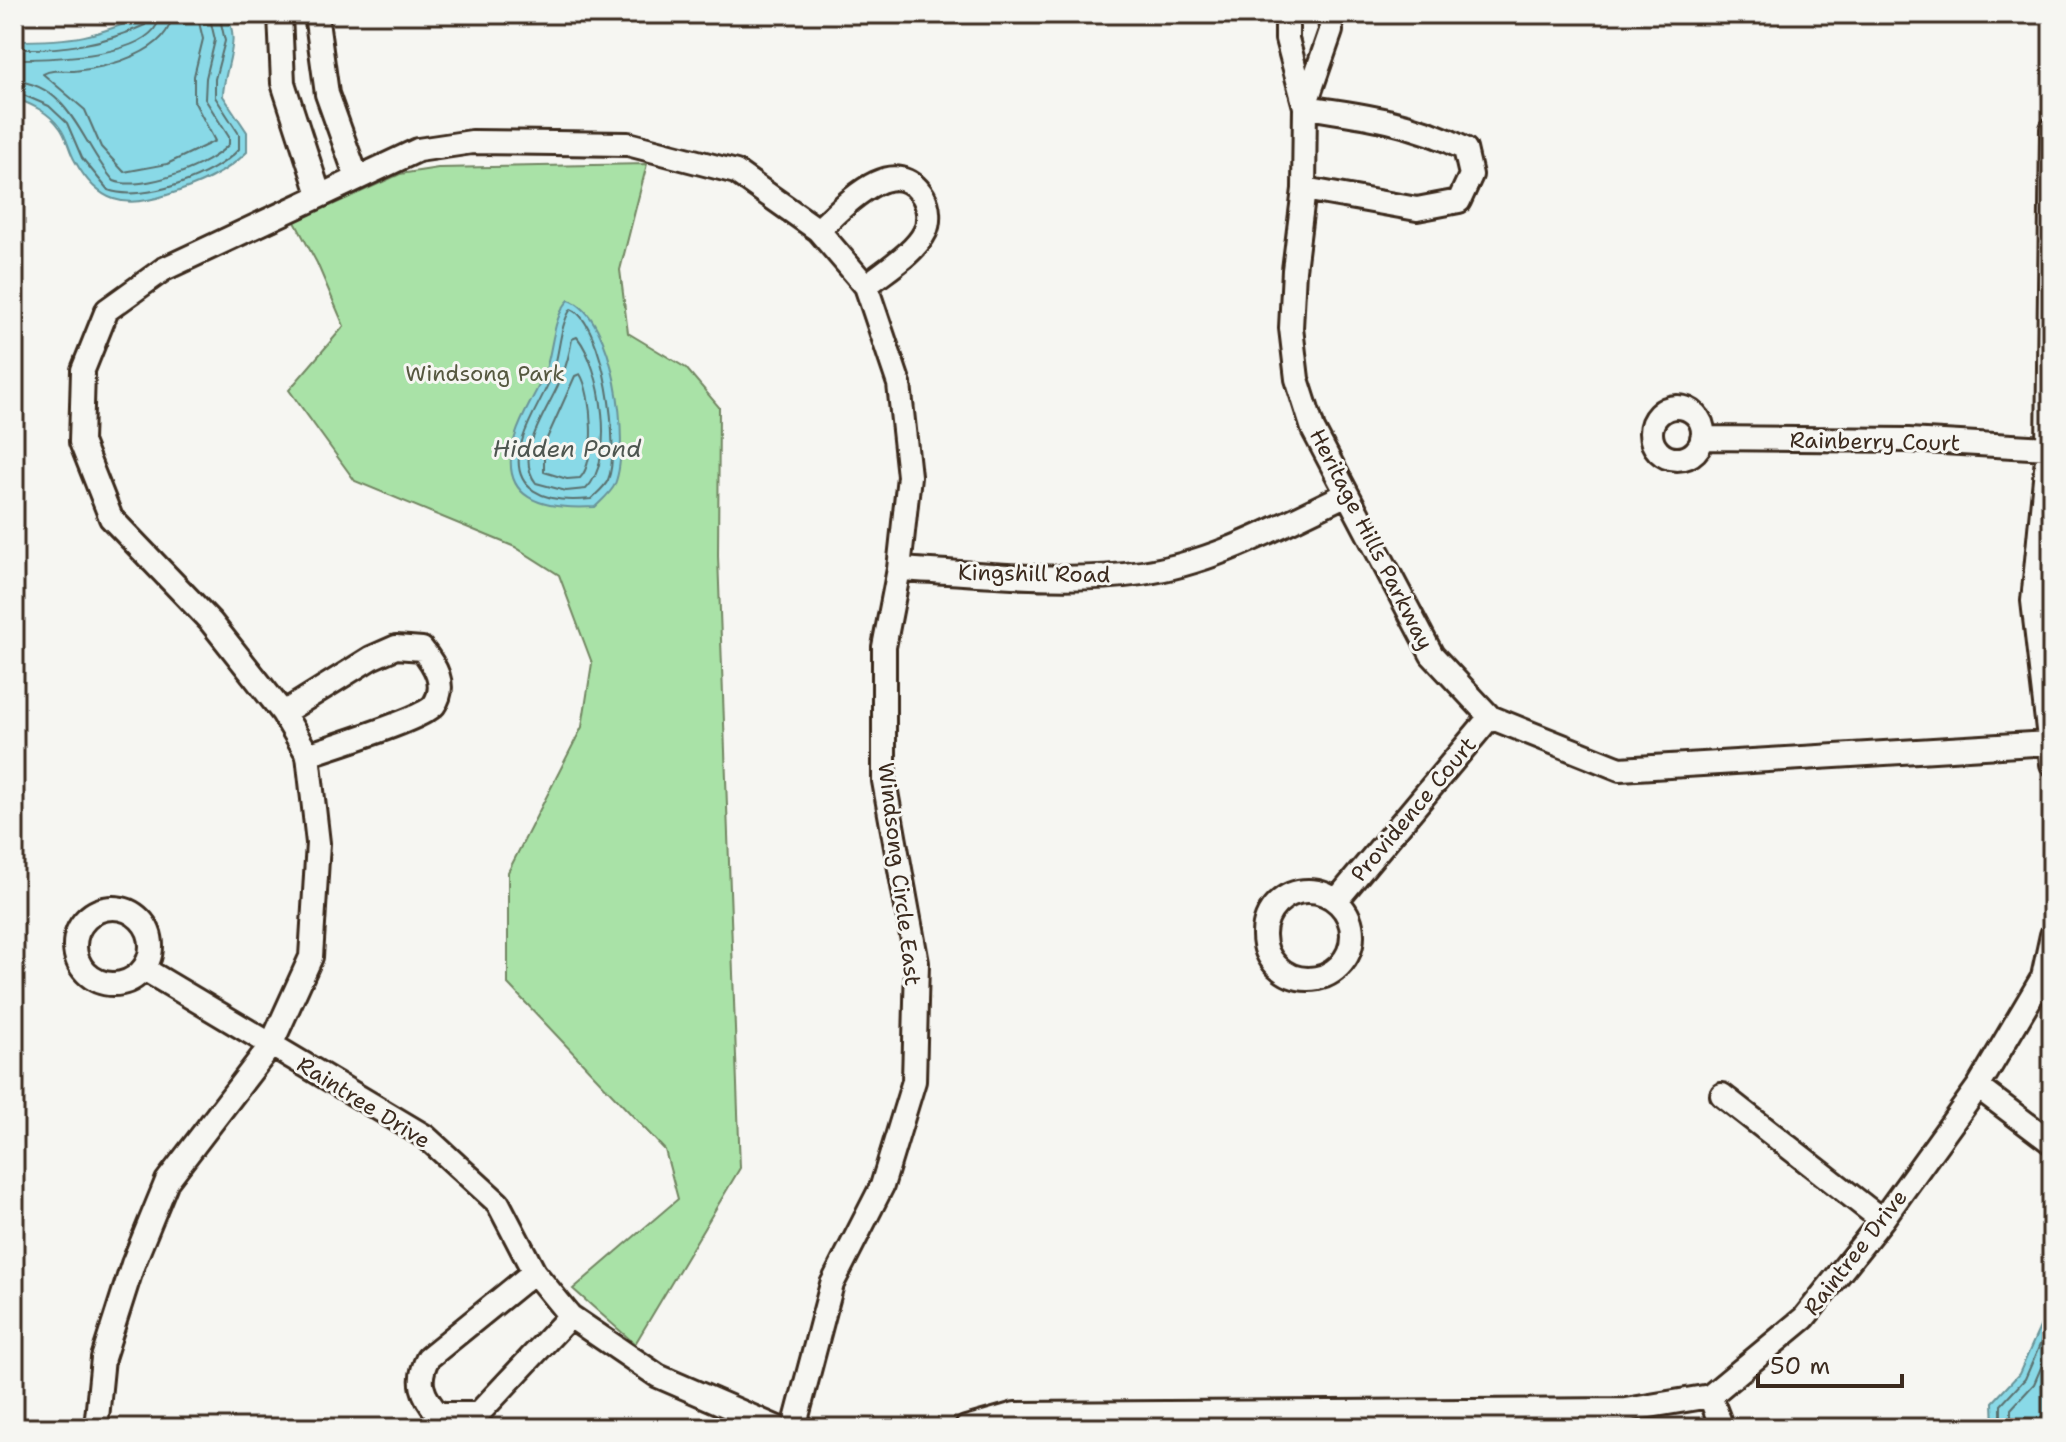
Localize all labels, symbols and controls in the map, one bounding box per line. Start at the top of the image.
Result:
park label: Windsong Park [405,359,565,388]
street label: Heritage Hills Parkway [1303,424,1440,655]
street label: Rainberry Court [1789,426,1961,457]
water label: Hidden Pond [493,433,642,465]
street label: Kingshill Road [958,558,1111,589]
street label: Providence Court [1344,731,1483,888]
street label: Windsong Circle East [871,761,928,987]
street label: Raintree Drive [292,1050,436,1155]
street label: Raintree Drive [1797,1183,1914,1321]
scale bar [1758,1338,1902,1388]
text: 50 m [1770,1350,1830,1382]

